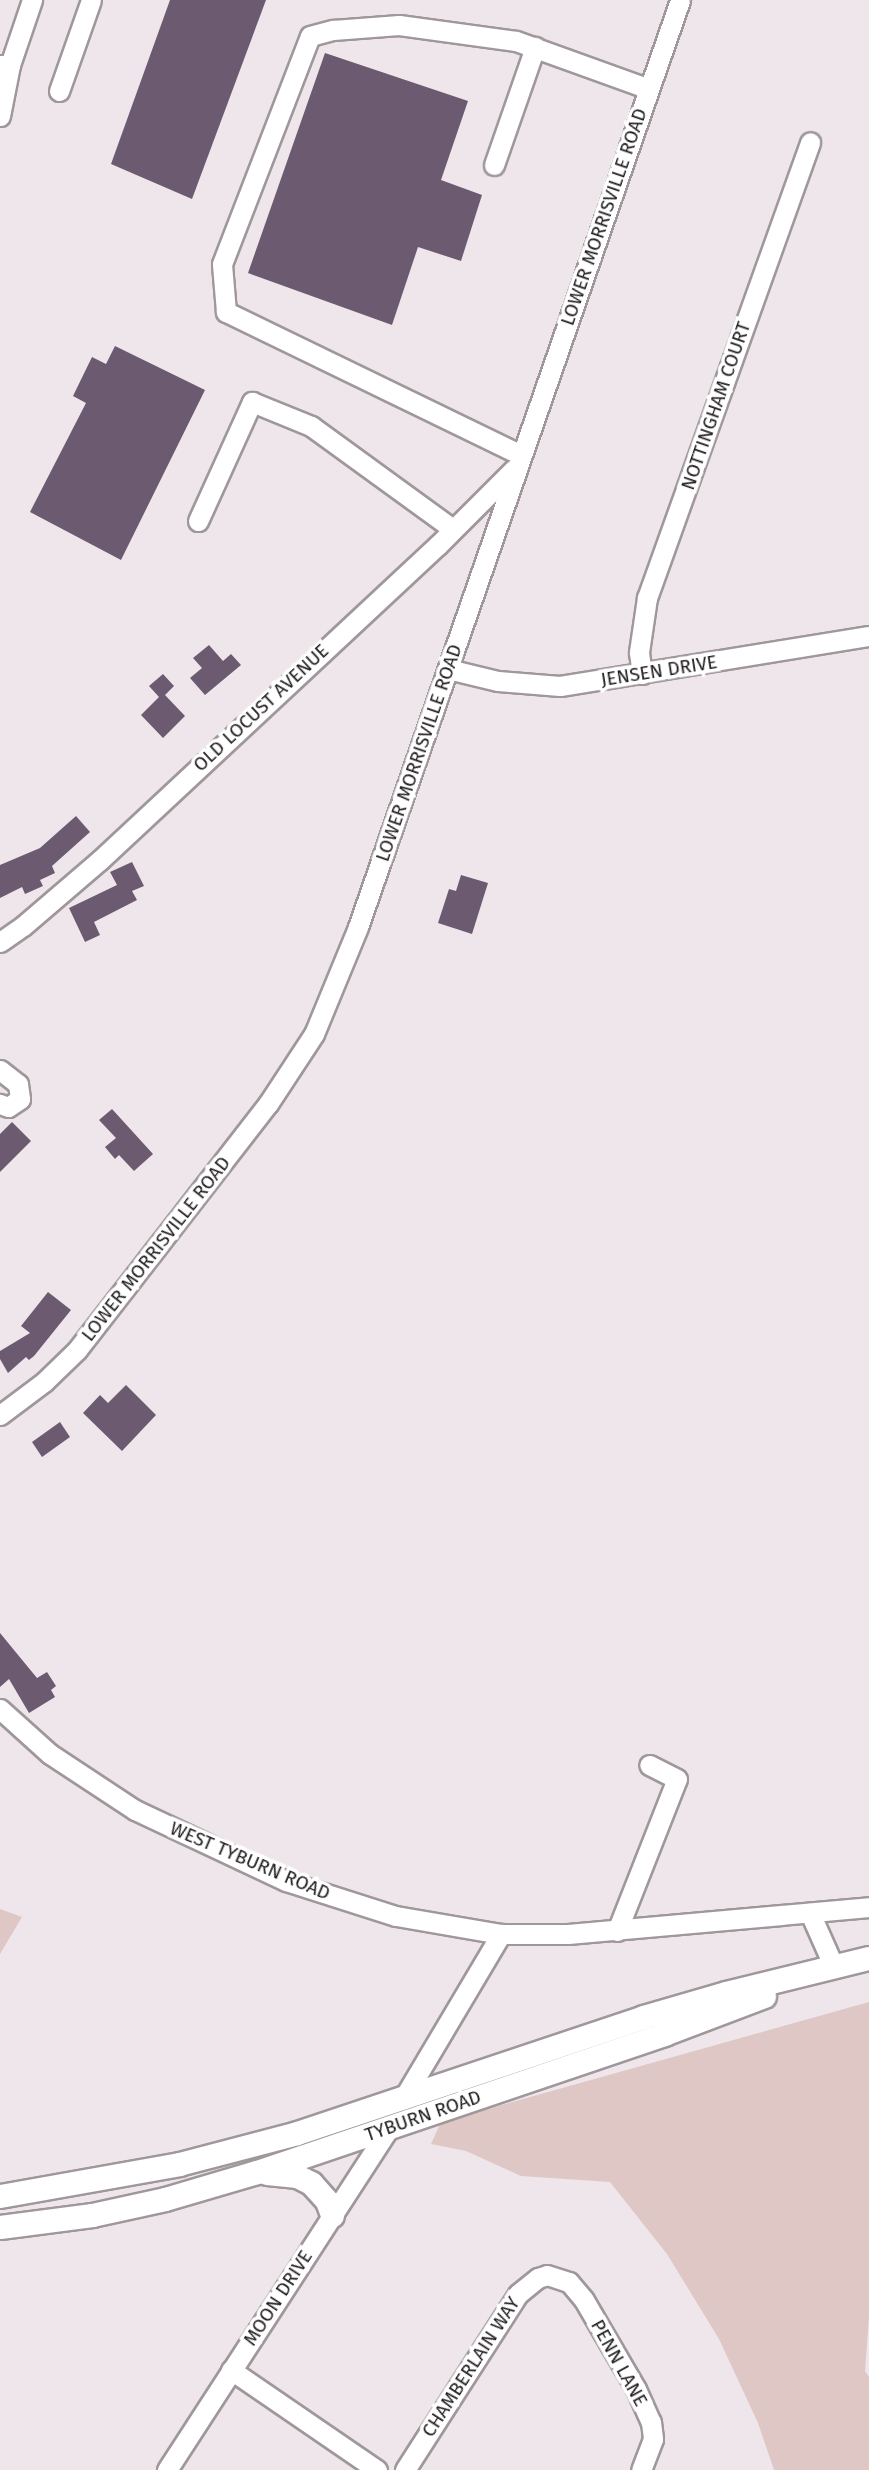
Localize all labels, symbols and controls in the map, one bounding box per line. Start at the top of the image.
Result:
street label: LOWER MORRISVILLE ROAD [556,105,652,329]
street label: NOTTINGHAM COURT [677,319,755,493]
street label: OLD LOCUST AVENUE [189,640,333,776]
street label: LOWER MORRISVILLE ROAD [371,641,467,865]
street label: JENSEN DRIVE [599,651,719,691]
street label: LOWER MORRISVILLE ROAD [77,1152,235,1346]
street label: WEST TYBURN ROAD [166,1817,334,1905]
street label: TYBURN ROAD [362,2085,484,2147]
street label: MOON DRIVE [239,2246,317,2350]
street label: CHAMBERLAIN WAY [417,2293,525,2441]
street label: PENN LANE [586,2316,652,2410]

